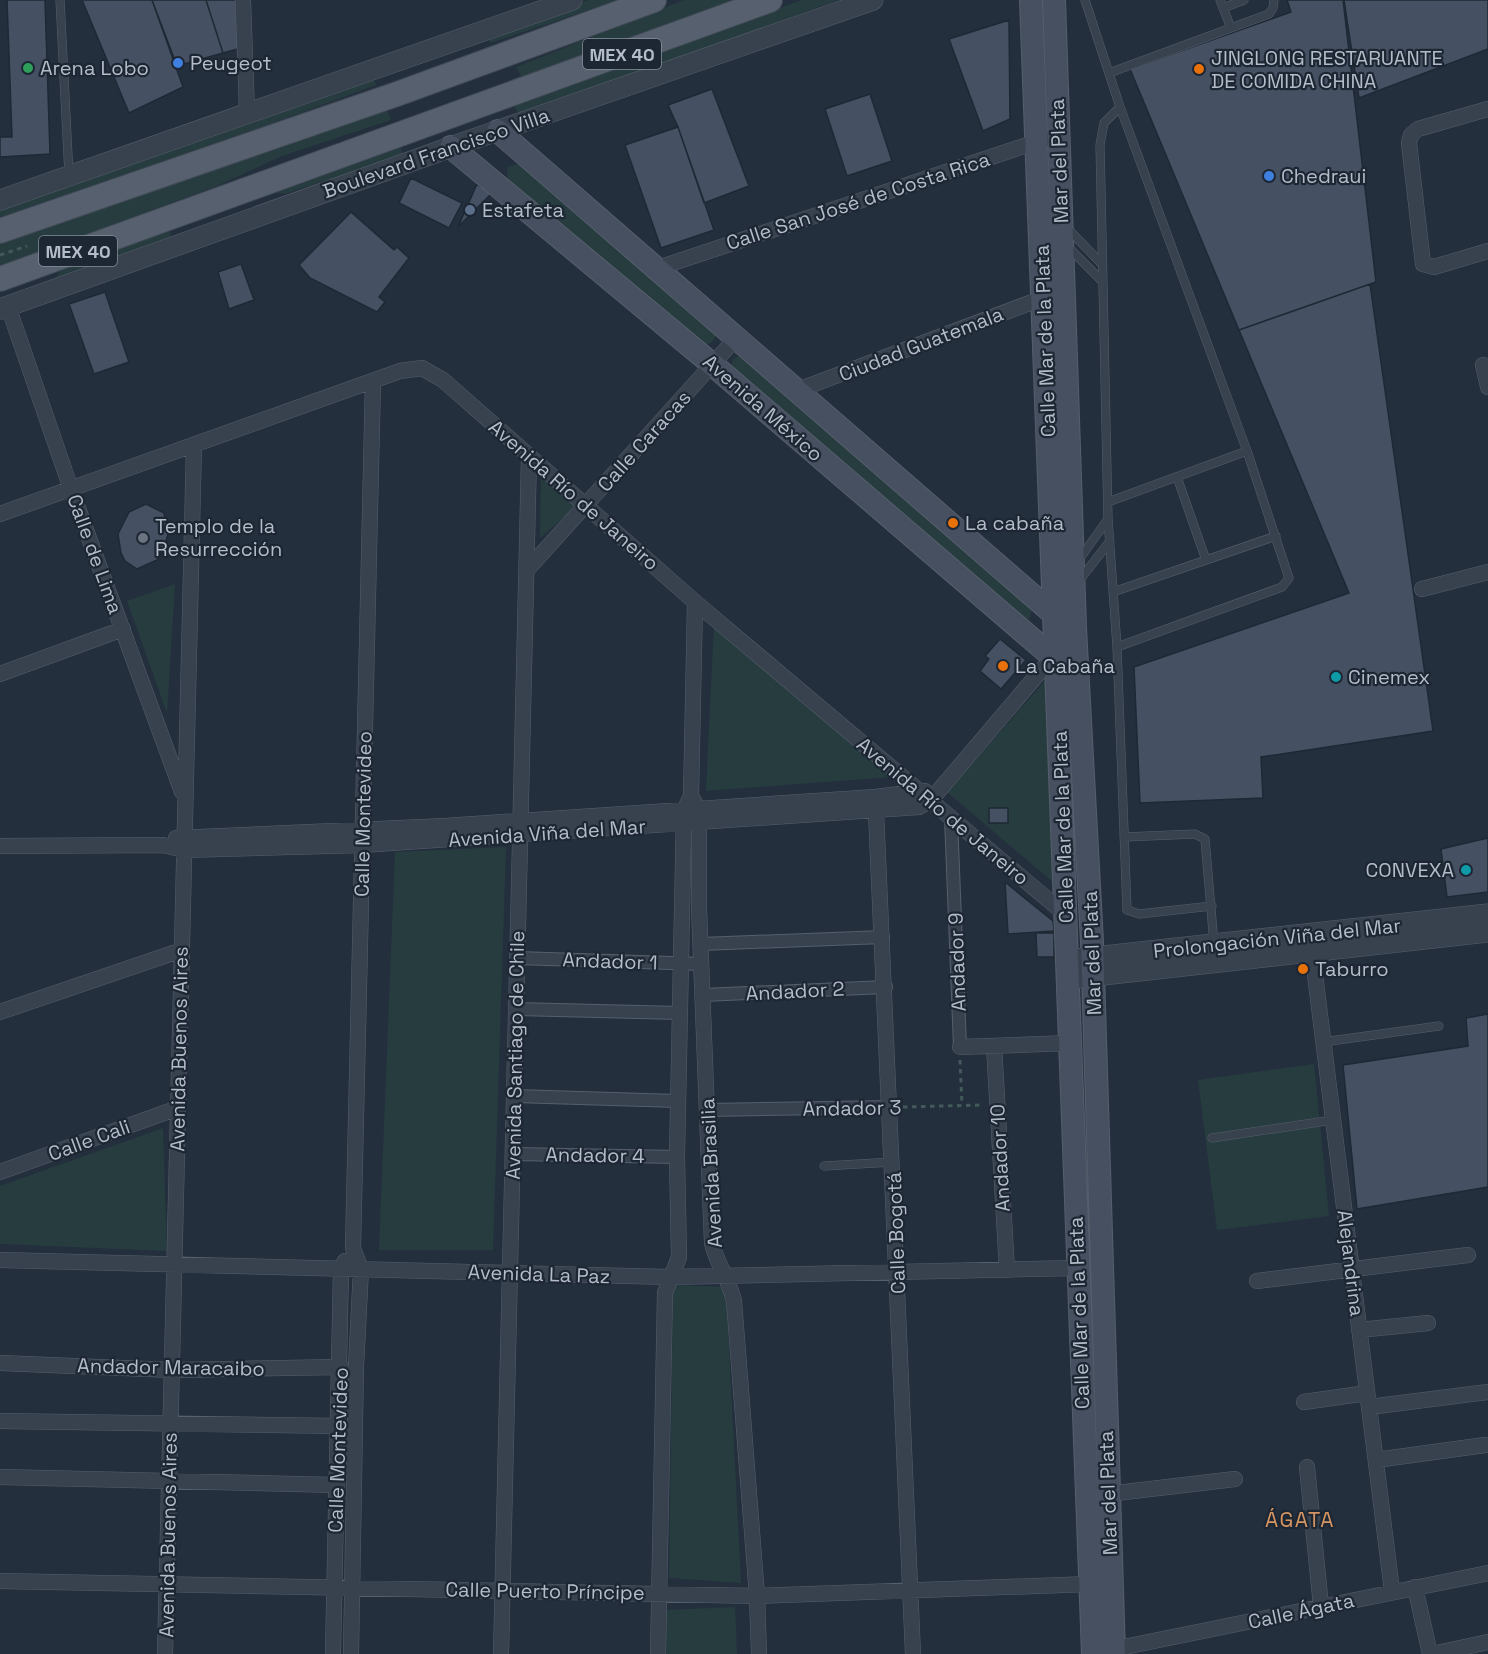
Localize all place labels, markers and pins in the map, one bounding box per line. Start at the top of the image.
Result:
place label: JINGLONG RESTARUANTE DE COMIDA CHINA [1211,45,1443,94]
place label: Peugeot [190,50,272,76]
place label: Arena Lobo [40,55,149,81]
marker: Peugeot [171,56,185,70]
marker: Arena Lobo [21,61,35,75]
marker: JINGLONG RESTARUANTE DE COMIDA CHINA [1192,62,1206,76]
place label: Chedraui [1281,163,1366,189]
marker: Chedraui [1262,169,1276,183]
place label: Estafeta [482,197,564,223]
marker: Estafeta [463,203,477,217]
place label: La cabaña [965,510,1064,536]
place label: Templo de la Resurrección [155,513,282,562]
marker: La cabaña [946,516,960,530]
marker: Templo de la Resurrección [136,531,150,545]
place label: La Cabaña [1015,653,1115,679]
marker: La Cabaña [996,659,1010,673]
place label: Cinemex [1348,664,1430,690]
marker: Cinemex [1329,670,1343,684]
place label: CONVEXA [1366,857,1454,883]
marker: CONVEXA [1459,863,1473,877]
place label: Taburro [1315,956,1389,982]
marker: Taburro [1296,962,1310,976]

